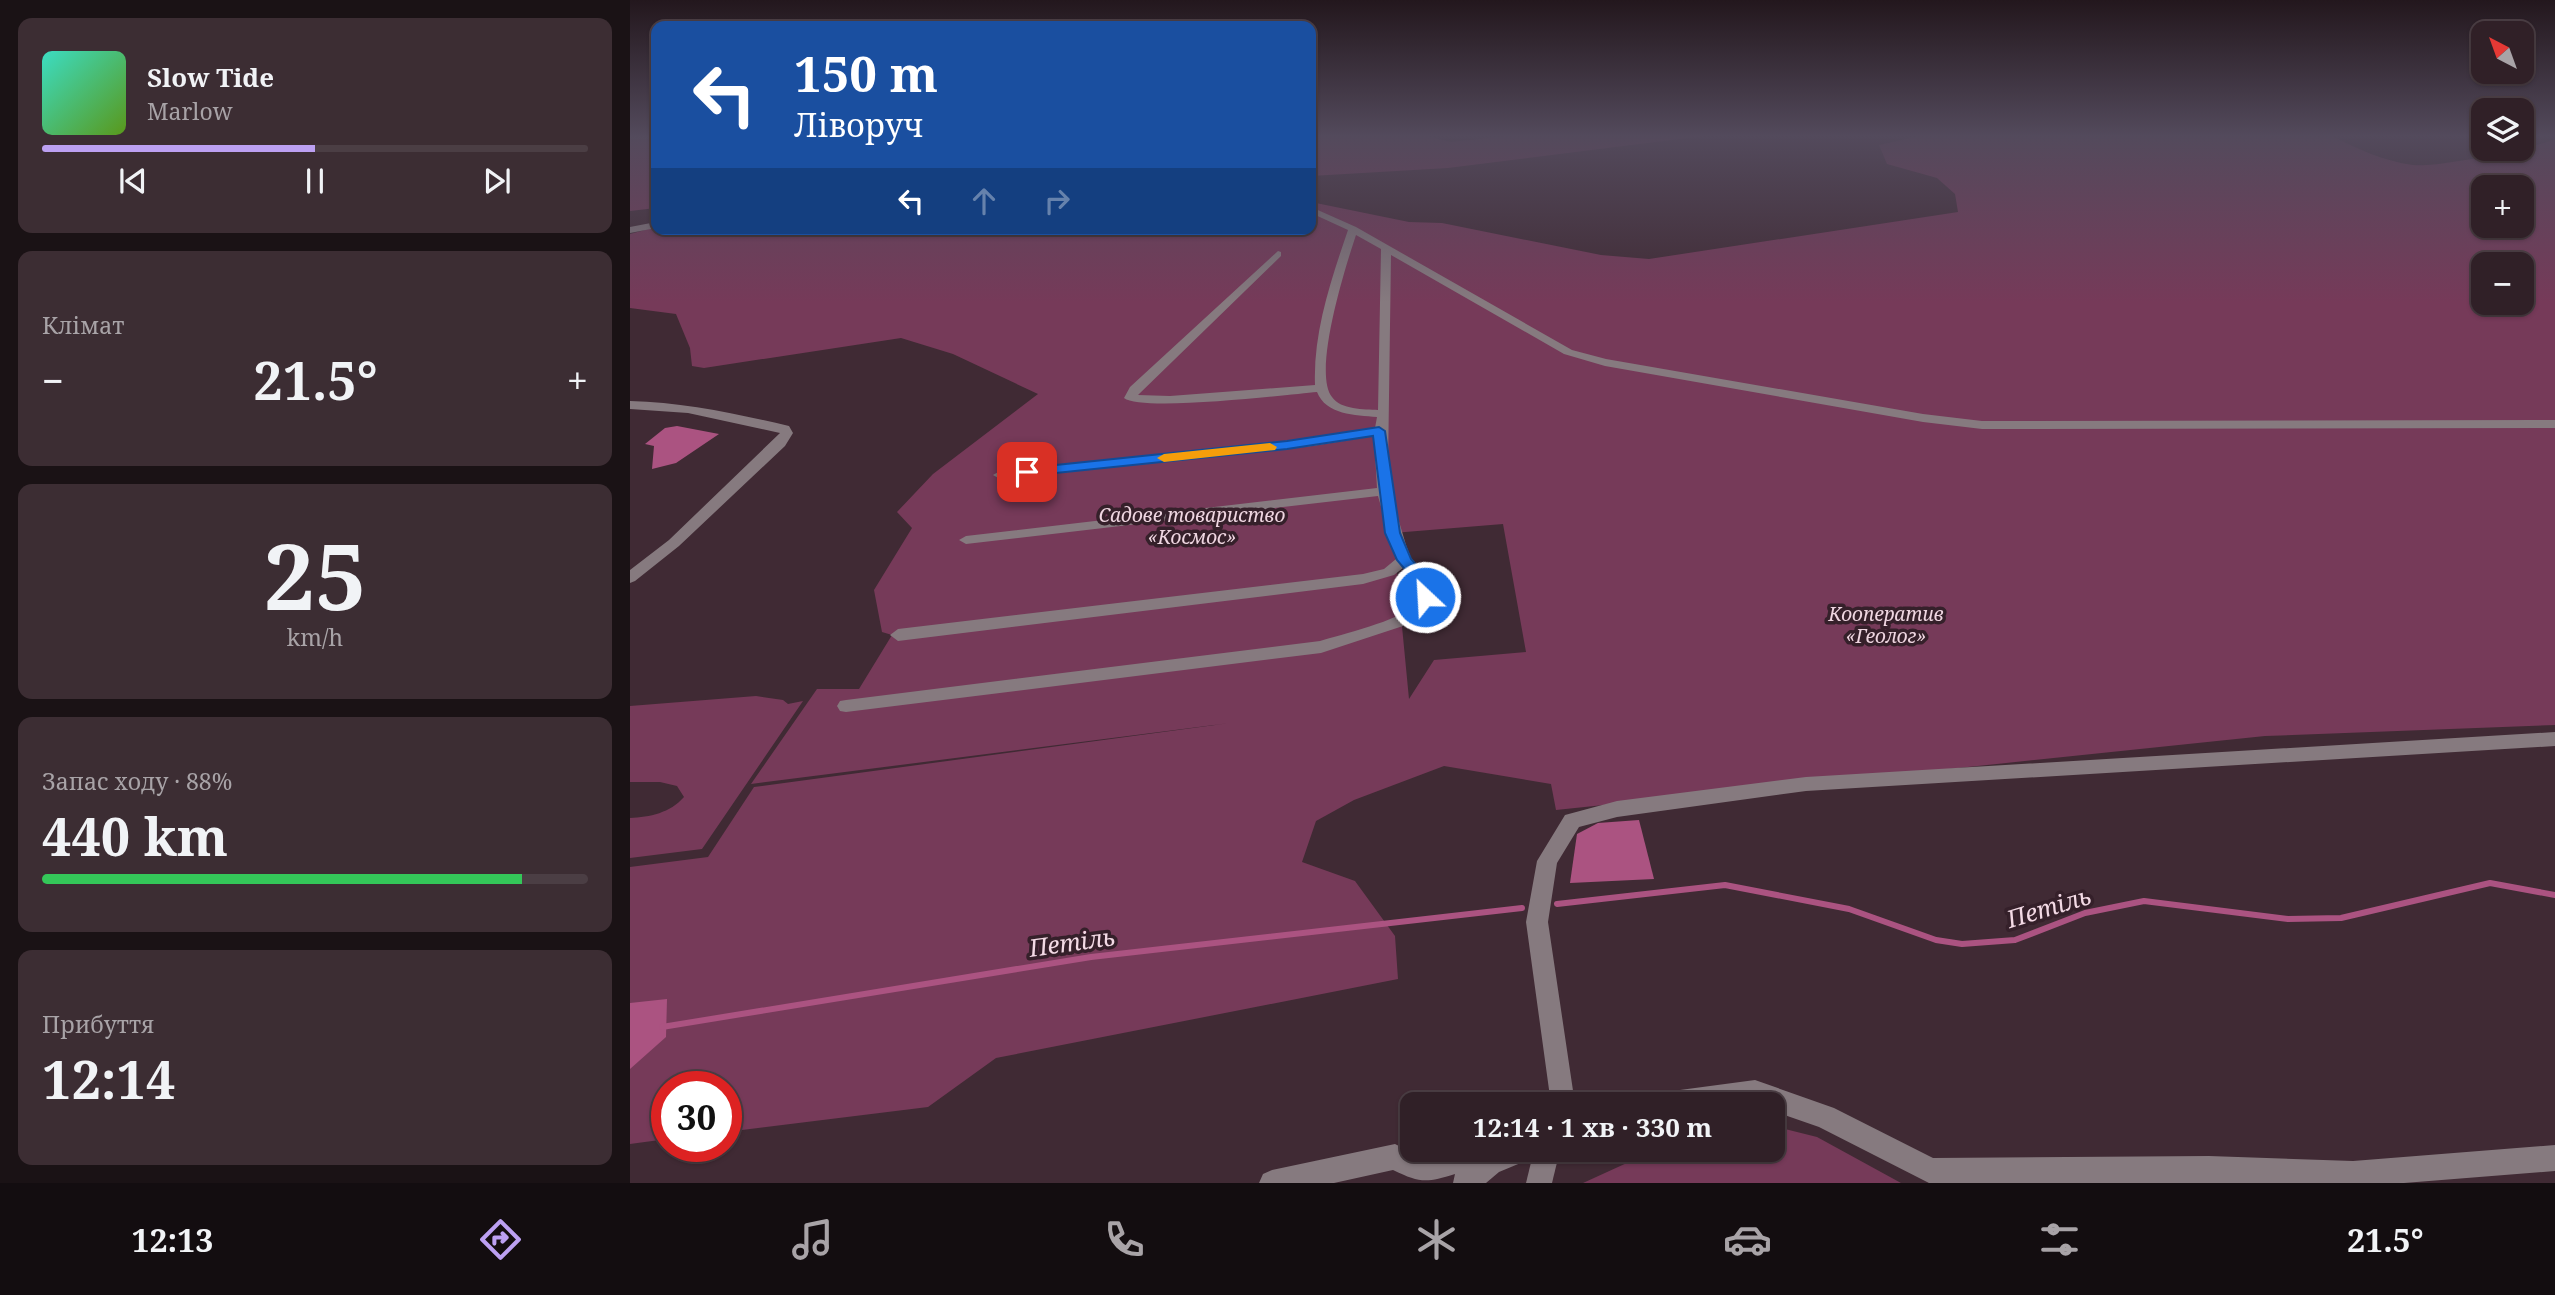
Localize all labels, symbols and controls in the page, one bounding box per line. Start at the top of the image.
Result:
north arrow [2471,21,2534,84]
map controls [2471,21,2534,315]
text: 150 m [794,40,938,106]
icon: left [679,49,770,140]
text: Slow Tide [147,59,274,95]
text: Marlow [147,95,233,127]
button: layers [2471,98,2534,161]
text: Ліворуч [794,103,923,146]
icon: previous [114,162,152,200]
icon: pause [296,162,334,200]
icon: next [478,162,516,200]
button: + [2471,175,2534,238]
icon: left [892,182,930,220]
icon: ahead [965,182,1003,220]
icon: right [1038,182,1076,220]
button: − [2471,252,2534,315]
text: Клімат [42,309,124,341]
text: 21.5° [253,344,378,415]
text: − [42,354,64,406]
text: + [567,354,588,406]
pin [997,442,1057,502]
icon: arrive [1008,453,1046,491]
park label: Садове товариство «Космос» [1099,502,1286,550]
text: 25 [264,513,366,637]
position arrow [1388,560,1462,634]
park label: Кооператив «Геолог» [1827,601,1944,649]
text: km/h [287,621,343,653]
text: Запас ходу · 88% [42,765,232,797]
text: 440 km [42,800,228,871]
water label: Петіль [2001,878,2095,935]
water label: Петіль [1026,919,1117,964]
text: Прибуття [42,1008,154,1040]
text: 12:14 [42,1043,175,1114]
speed limit sign: 30 [651,1071,742,1162]
text: 12:14 · 1 хв · 330 m [1473,1109,1712,1145]
icon: directions [476,1215,525,1264]
icon: music [788,1215,837,1264]
icon: phone [1100,1215,1149,1264]
icon: climate [1412,1215,1461,1264]
icon: car [1723,1215,1772,1264]
icon: filters [2035,1215,2084,1264]
text: 12:13 [131,1218,213,1261]
text: 21.5° [2347,1218,2423,1261]

